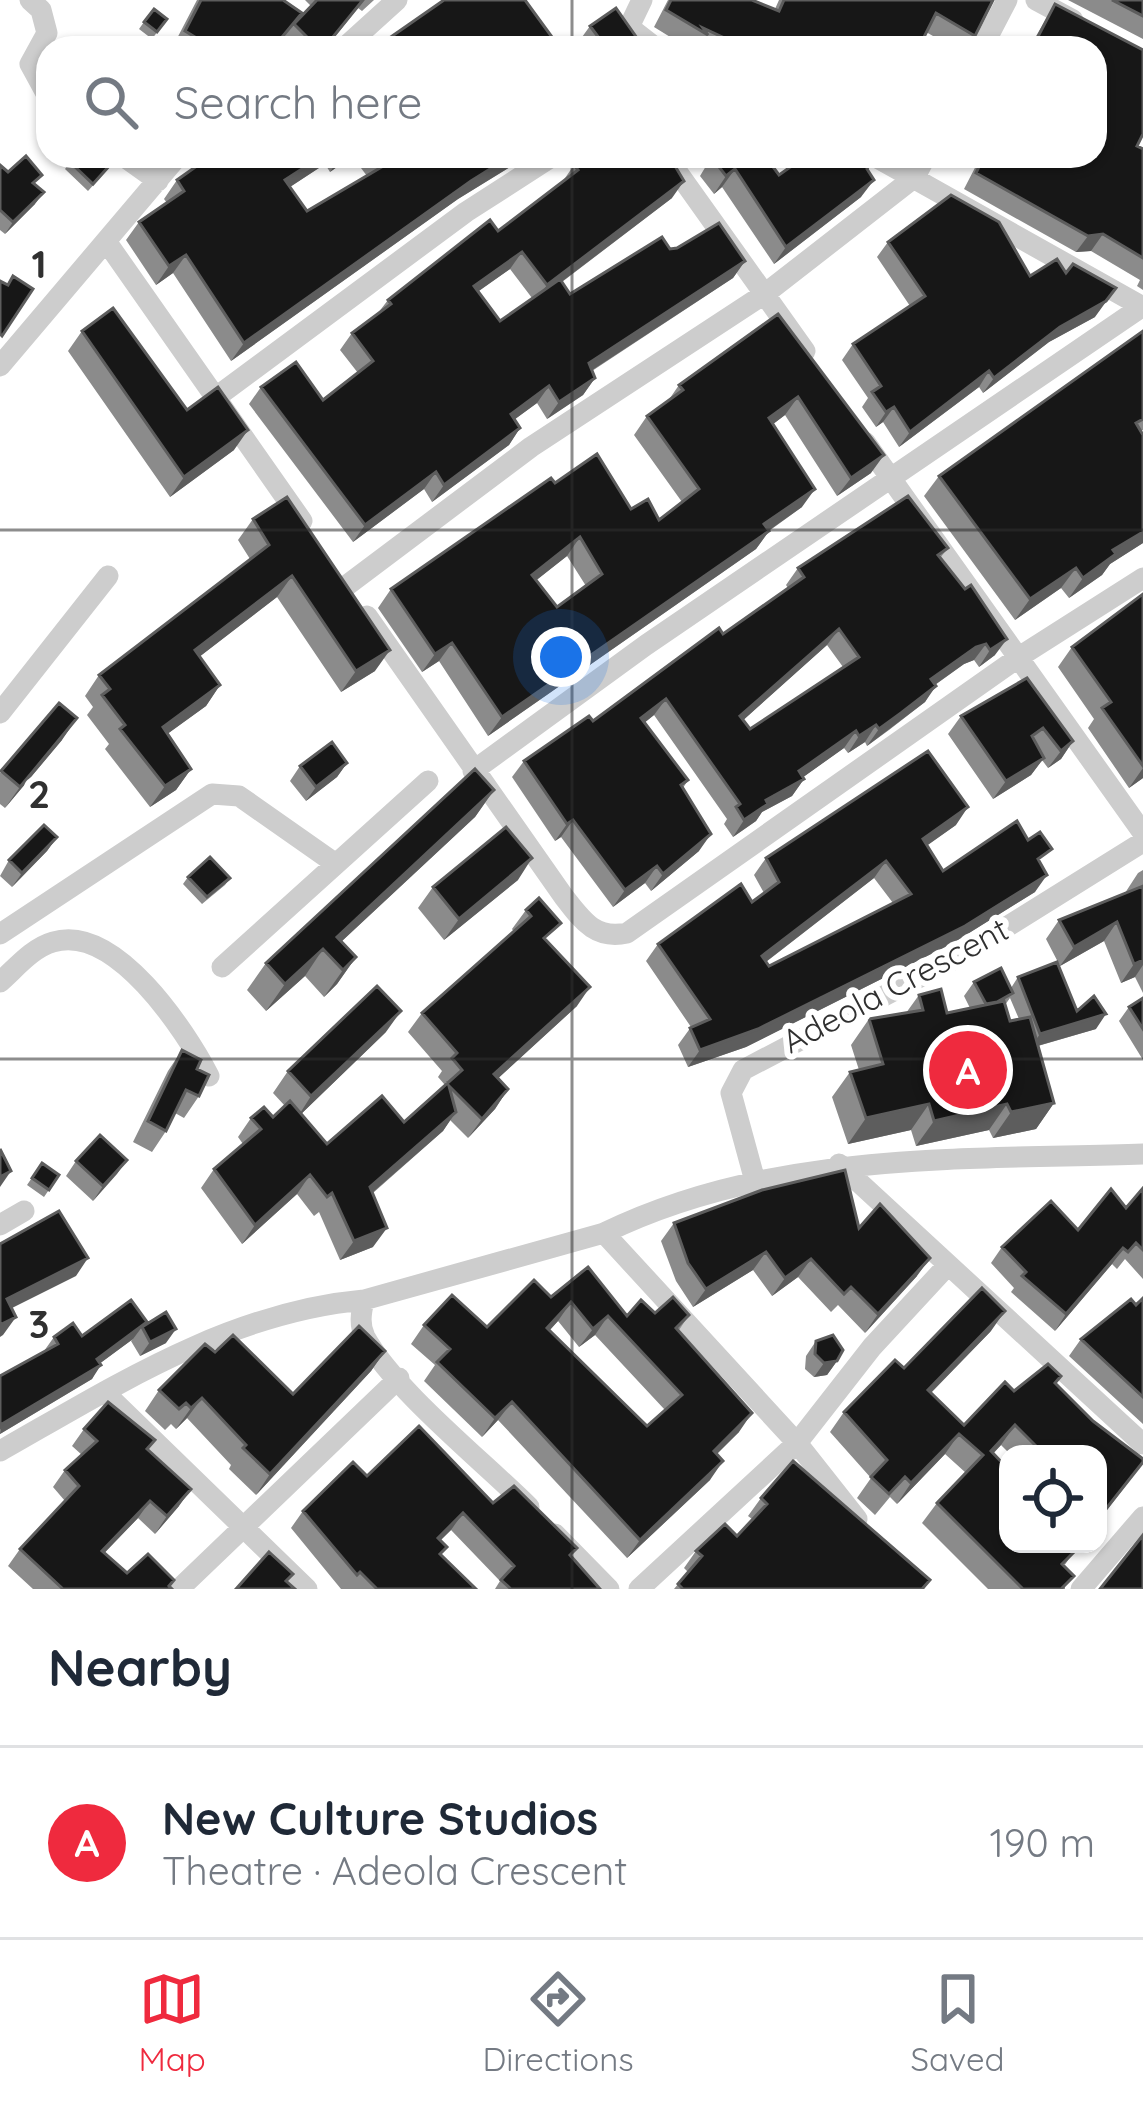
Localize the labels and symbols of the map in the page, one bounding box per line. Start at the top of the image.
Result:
text: 1 [31,239,47,288]
your location [531,627,591,687]
text: 2 [28,769,50,818]
street label: Adeola Crescent [775,908,1015,1061]
pin: A [929,1025,1007,1115]
text: 3 [29,1299,49,1348]

